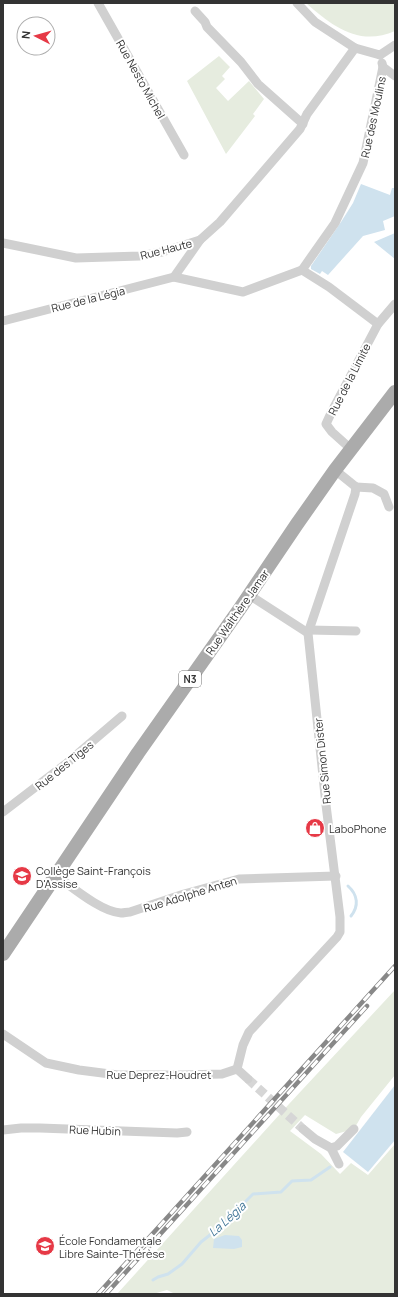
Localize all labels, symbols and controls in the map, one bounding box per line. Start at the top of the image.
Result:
north arrow [16,16,56,56]
text: N [18,30,33,40]
street label: Rue Nesto Michel [113,37,169,121]
street label: Rue des Moulins [357,75,389,159]
street label: Rue Haute [139,235,194,263]
street label: Rue de la Légia [50,283,126,315]
street label: Rue de la Limite [324,340,374,418]
street label: Rue Walthère Jamar [202,566,272,658]
road number: N3 [179,671,201,687]
street label: Rue Simon Dister [310,717,334,805]
street label: Rue des Tiges [32,737,96,793]
shop icon: LaboPhone [304,817,326,839]
place label: LaboPhone [329,821,387,836]
place label: Collège Saint-François D'Assise [36,863,151,891]
school or university icon: Collège Saint-François D'Assise [11,865,33,887]
street label: Rue Adolphe Anten [142,873,238,915]
street label: Rue Deprez-Houdret [107,1067,211,1082]
street label: Rue Hubin [69,1122,121,1138]
water label: La Légia [205,1197,250,1240]
place label: École Fondamentale Libre Sainte-Thérèse [59,1233,165,1261]
school or university icon: École Fondamentale Libre Sainte-Thérèse [34,1235,56,1257]

